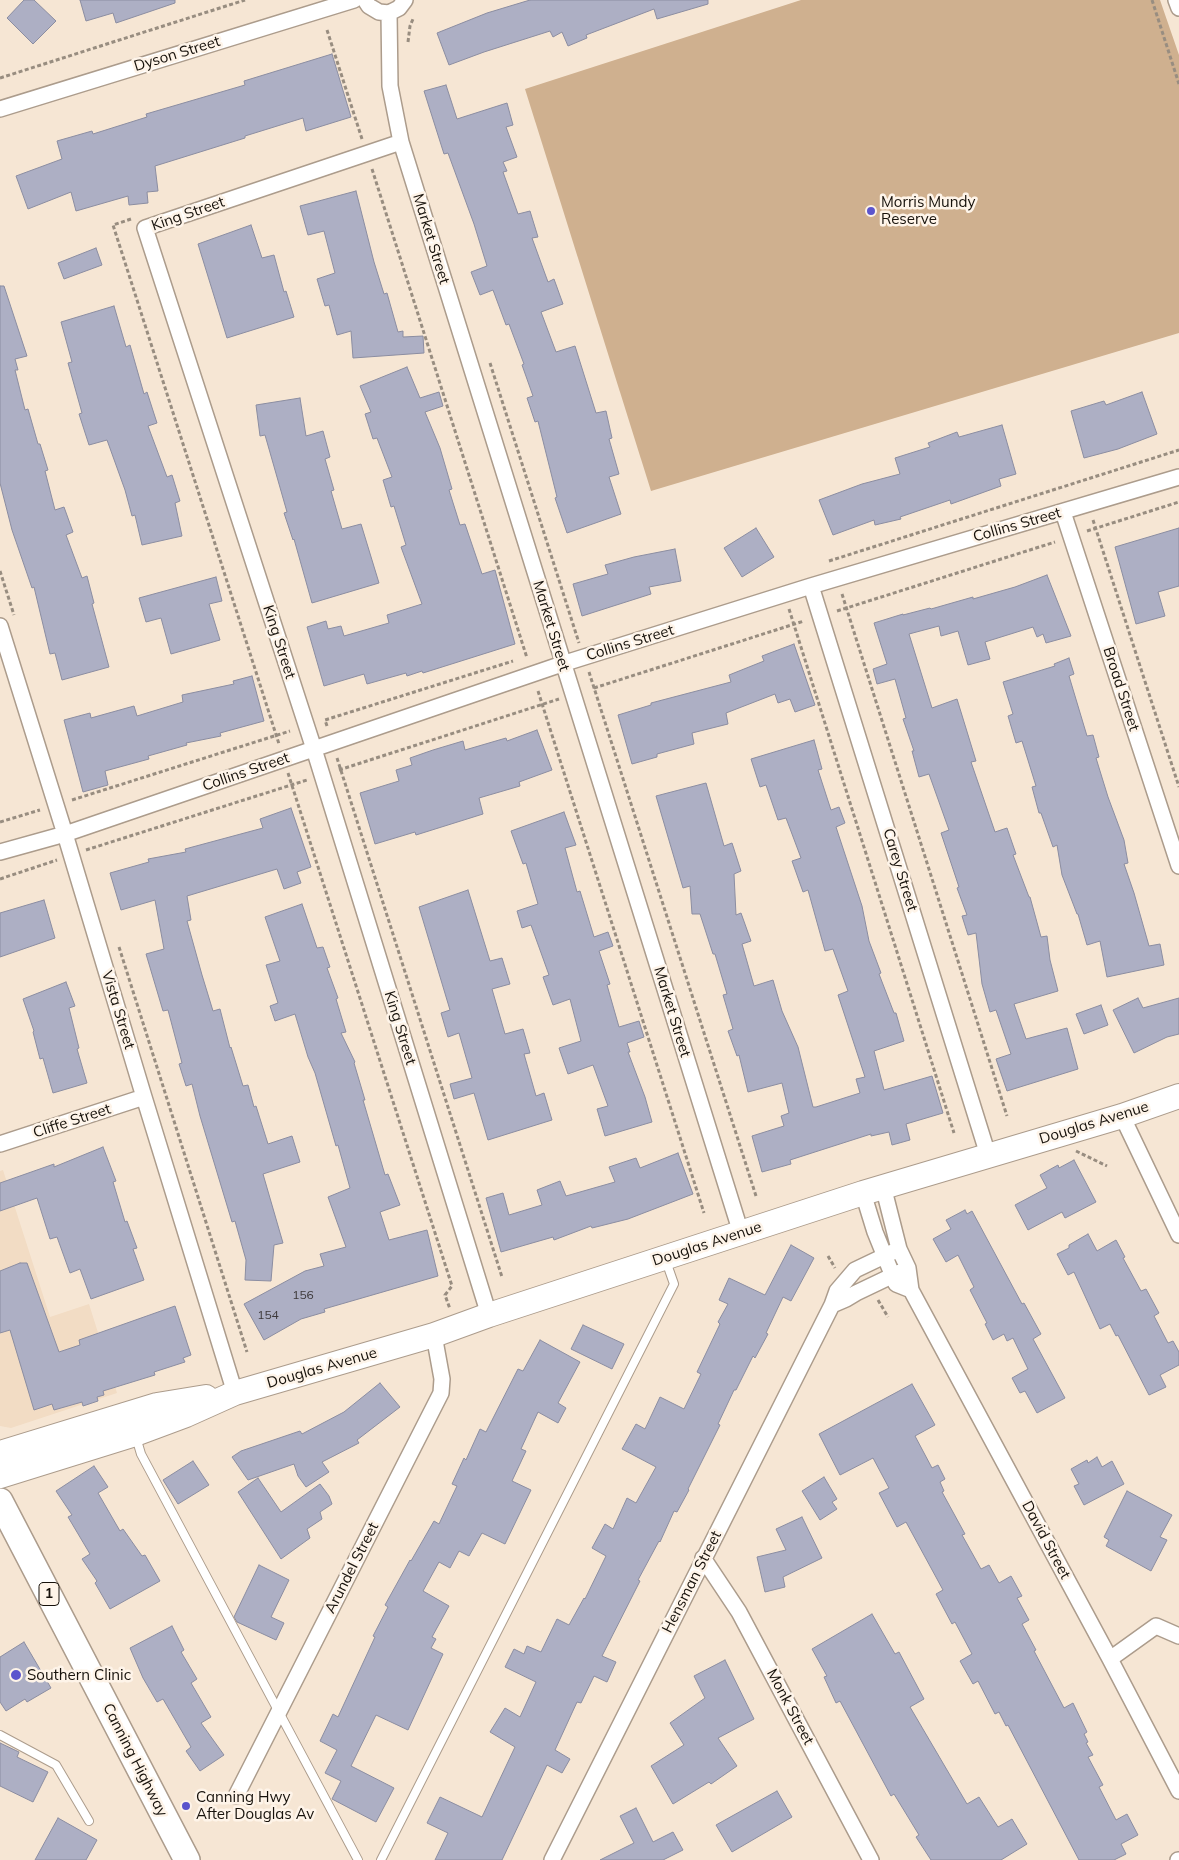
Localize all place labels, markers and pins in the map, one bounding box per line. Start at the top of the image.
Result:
place label: Morris Mundy Reserve [881,193,976,228]
marker: Morris Mundy Reserve [865,205,877,217]
place label: Southern Clinic [27,1666,131,1684]
marker: Southern Clinic [9,1668,23,1682]
place label: Canning Hwy After Douglas Av [196,1788,314,1823]
marker: Canning Hwy After Douglas Av [180,1800,192,1812]

